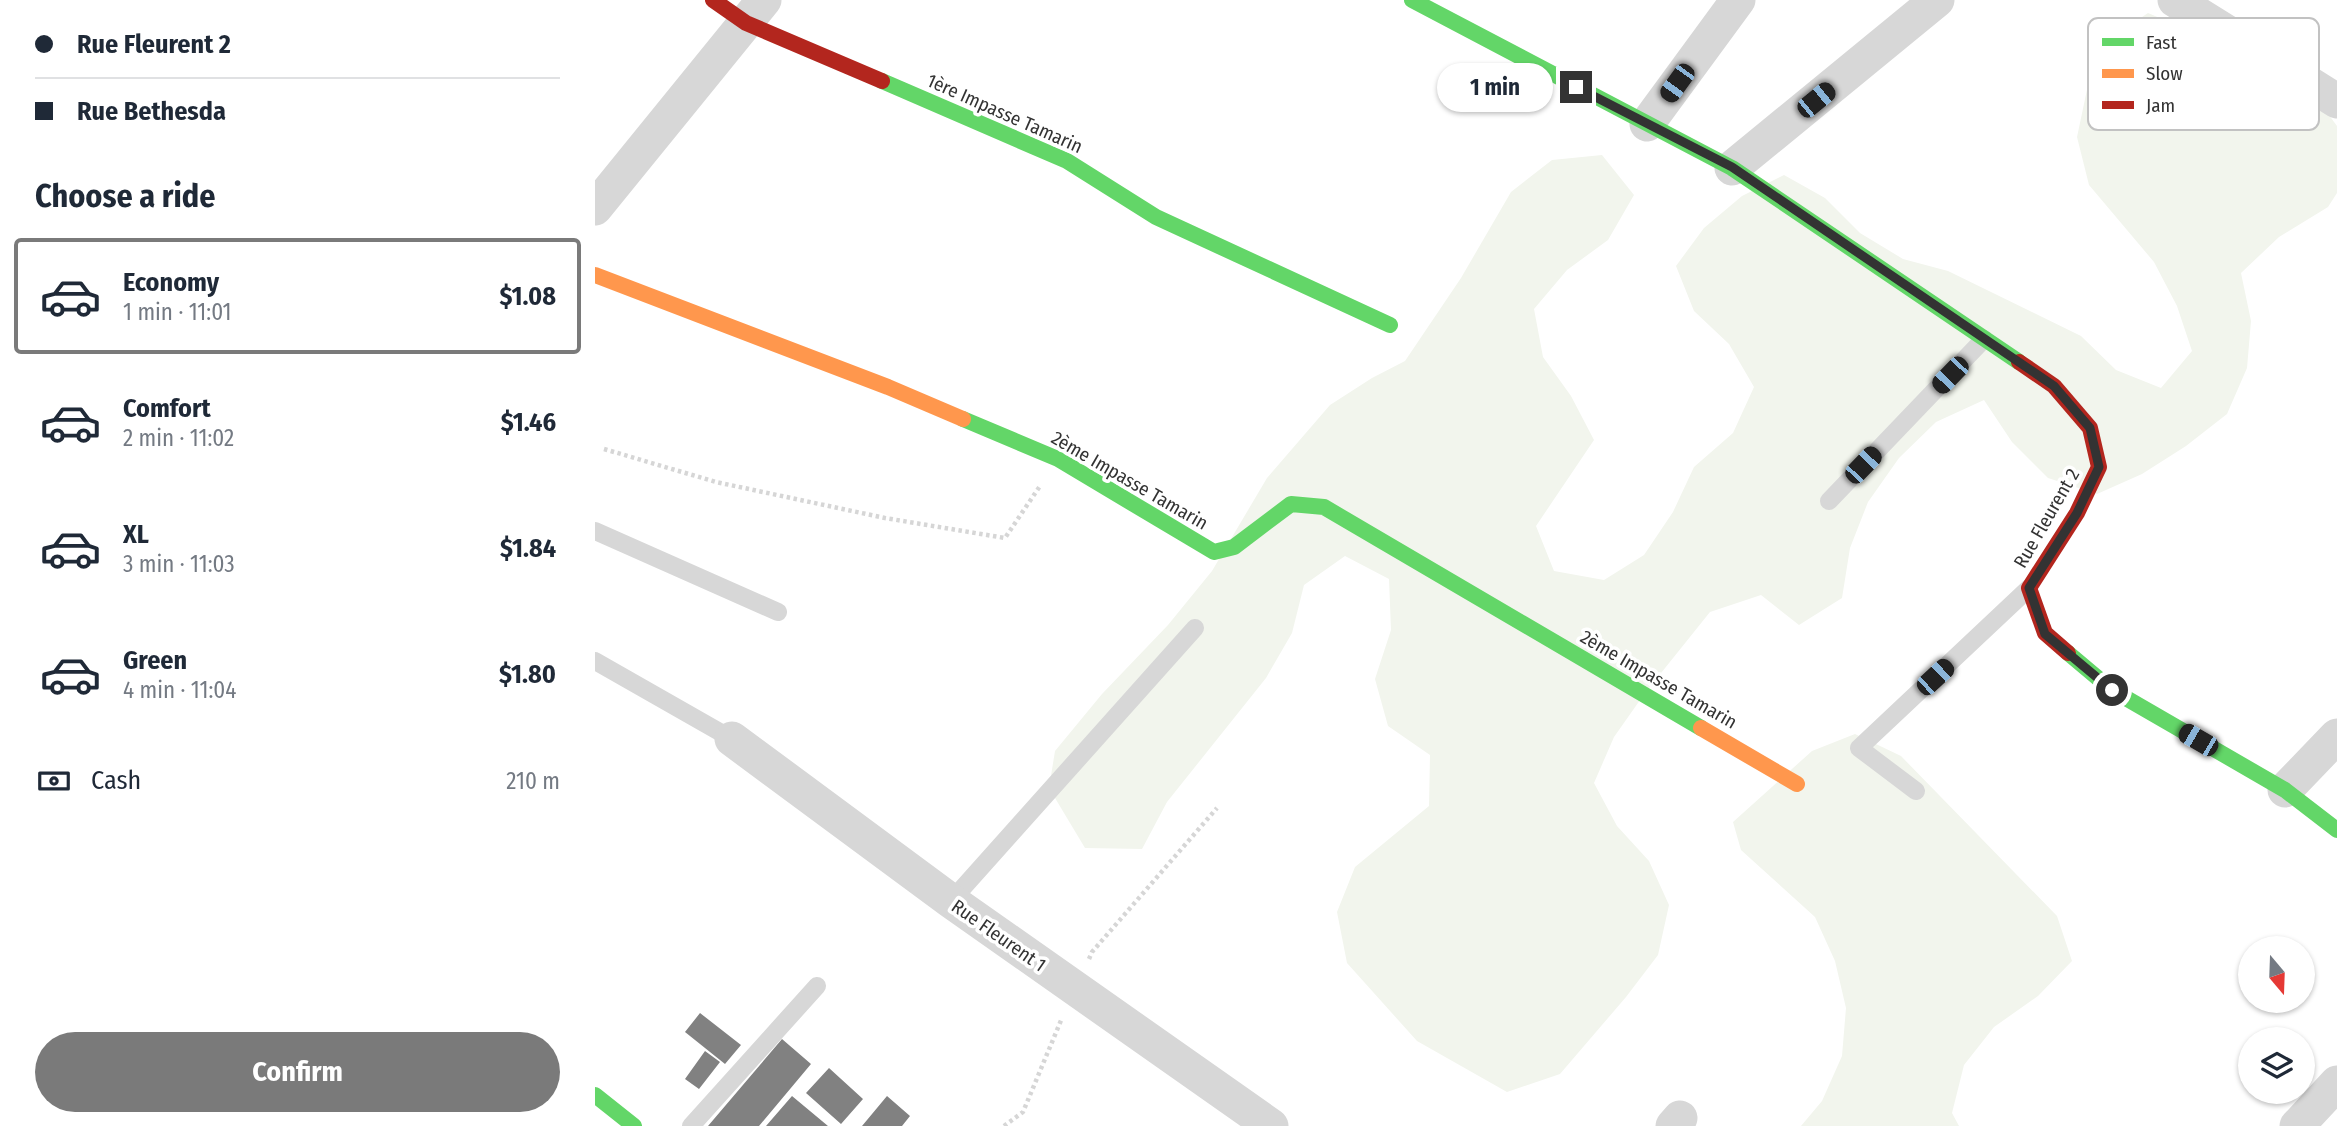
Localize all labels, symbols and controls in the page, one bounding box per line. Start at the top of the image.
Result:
legend [2088,18,2319,130]
text: Rue Fleurent 2 [77,29,231,60]
text: Fast [2146,31,2177,54]
car [1657,60,1698,106]
callout: 1 min [1436,62,1551,112]
text: Slow [2146,62,2183,85]
street label: 1ère Impasse Tamarin [923,69,1086,158]
route end [1560,71,1592,103]
text: 1 min [1470,73,1520,101]
car [1794,79,1839,121]
text: Jam [2146,94,2175,117]
text: Rue Bethesda [77,96,226,127]
text: Choose a ride [35,177,216,215]
icon: car [39,265,102,328]
text: Economy [123,267,219,298]
text: $1.08 [499,281,556,312]
text: 1 min · 11:01 [123,298,232,326]
car [1928,353,1973,397]
icon: car [39,391,102,454]
text: Comfort [123,393,211,424]
text: $1.46 [501,407,556,438]
text: 2 min · 11:02 [123,424,234,452]
street label: 2ème Impasse Tamarin [1047,426,1212,535]
car [1841,443,1886,487]
street label: Rue Fleurent 2 [2009,464,2084,572]
icon: car [39,517,102,580]
text: XL [123,519,149,550]
text: $1.84 [500,533,556,564]
text: 3 min · 11:03 [123,550,235,578]
street label: 2ème Impasse Tamarin [1576,625,1741,734]
icon: car [39,643,102,706]
text: Green [123,645,187,676]
car [1913,655,1958,699]
text: $1.80 [499,659,556,690]
route start [2096,674,2128,706]
text: 4 min · 11:04 [123,676,236,704]
car [2175,720,2222,760]
icon: cash [35,762,73,800]
text: Cash [91,765,141,796]
text: 210 m [506,767,560,795]
street label: Rue Fleurent 1 [947,894,1050,976]
north arrow [2238,936,2315,1013]
map controls [2238,936,2315,1104]
button: layers [2238,1027,2315,1104]
button: Confirm [35,1032,560,1112]

